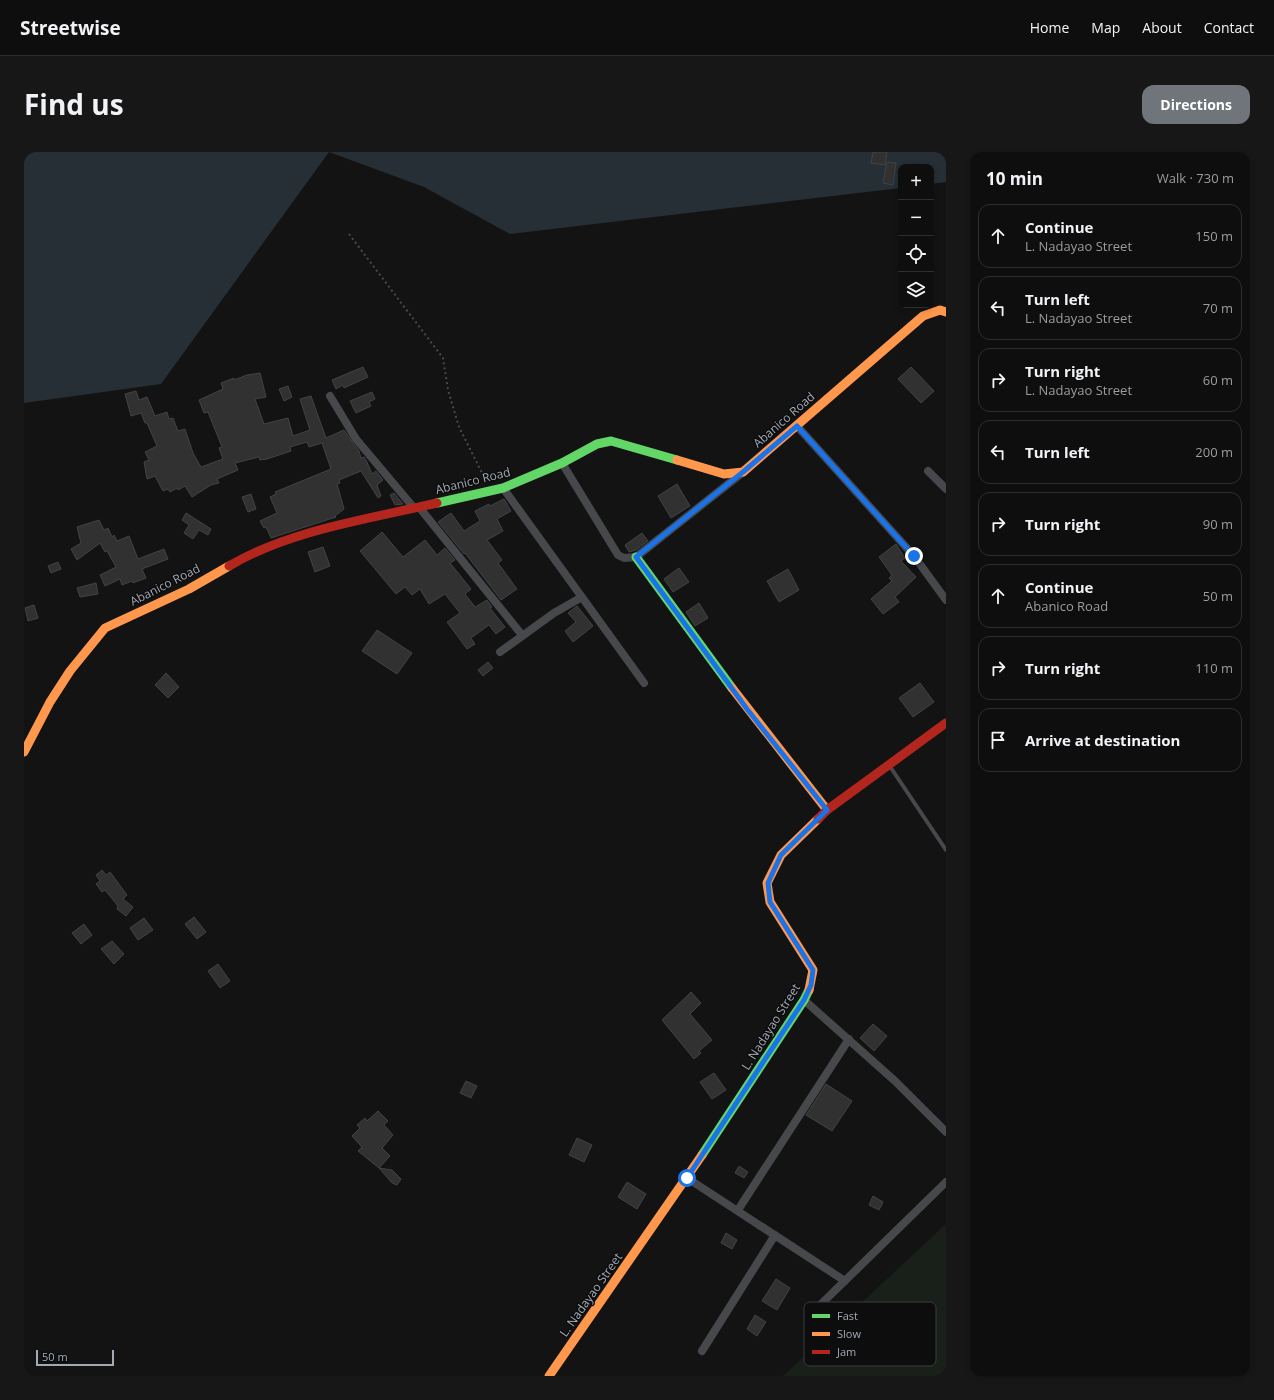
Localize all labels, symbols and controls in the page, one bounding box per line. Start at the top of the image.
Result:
text: Streetwise [20,15,121,41]
text: Home [1030,18,1069,37]
text: Map [1091,18,1120,37]
text: About [1142,18,1182,37]
text: Contact [1204,18,1254,37]
text: Find us [24,85,124,123]
button: Directions [1142,85,1250,124]
map controls [898,164,934,308]
button: + [898,164,934,200]
text: 10 min [986,167,1043,190]
text: Walk · 730 m [1157,169,1234,187]
button: − [898,200,934,236]
text: Continue [1025,217,1093,237]
icon: ahead [987,225,1009,247]
text: 150 m [1195,227,1233,245]
button: locate [898,236,934,272]
text: L. Nadayao Street [1025,237,1132,255]
button: layers [898,272,934,308]
text: Turn left [1025,289,1090,309]
icon: left [987,297,1009,319]
text: 70 m [1203,299,1233,317]
text: L. Nadayao Street [1025,309,1132,327]
text: Turn right [1025,361,1100,381]
icon: right [987,369,1009,391]
text: 60 m [1203,371,1233,389]
text: L. Nadayao Street [1025,381,1132,399]
street label: Abanico Road [749,388,818,451]
icon: left [987,441,1009,463]
text: Turn left [1025,442,1090,462]
text: 200 m [1195,443,1233,461]
street label: Abanico Road [434,463,512,498]
icon: right [987,513,1009,535]
text: Turn right [1025,514,1100,534]
text: 90 m [1203,515,1233,533]
route end [905,547,923,565]
street label: Abanico Road [127,560,203,610]
text: Continue [1025,577,1093,597]
icon: ahead [987,585,1009,607]
text: 50 m [1203,587,1233,605]
text: Abanico Road [1025,597,1108,615]
icon: right [987,657,1009,679]
text: Turn right [1025,658,1100,678]
text: 110 m [1195,659,1233,677]
icon: arrive [987,729,1009,751]
text: Arrive at destination [1025,730,1180,750]
street label: L. Nadayao Street [737,980,804,1073]
route start [678,1169,696,1187]
street label: L. Nadayao Street [555,1249,626,1340]
legend [804,1302,936,1366]
text: Fast [837,1308,858,1323]
text: Slow [837,1326,861,1341]
text: Jam [836,1344,856,1359]
scale bar [36,1348,114,1367]
text: 50 m [42,1349,68,1364]

